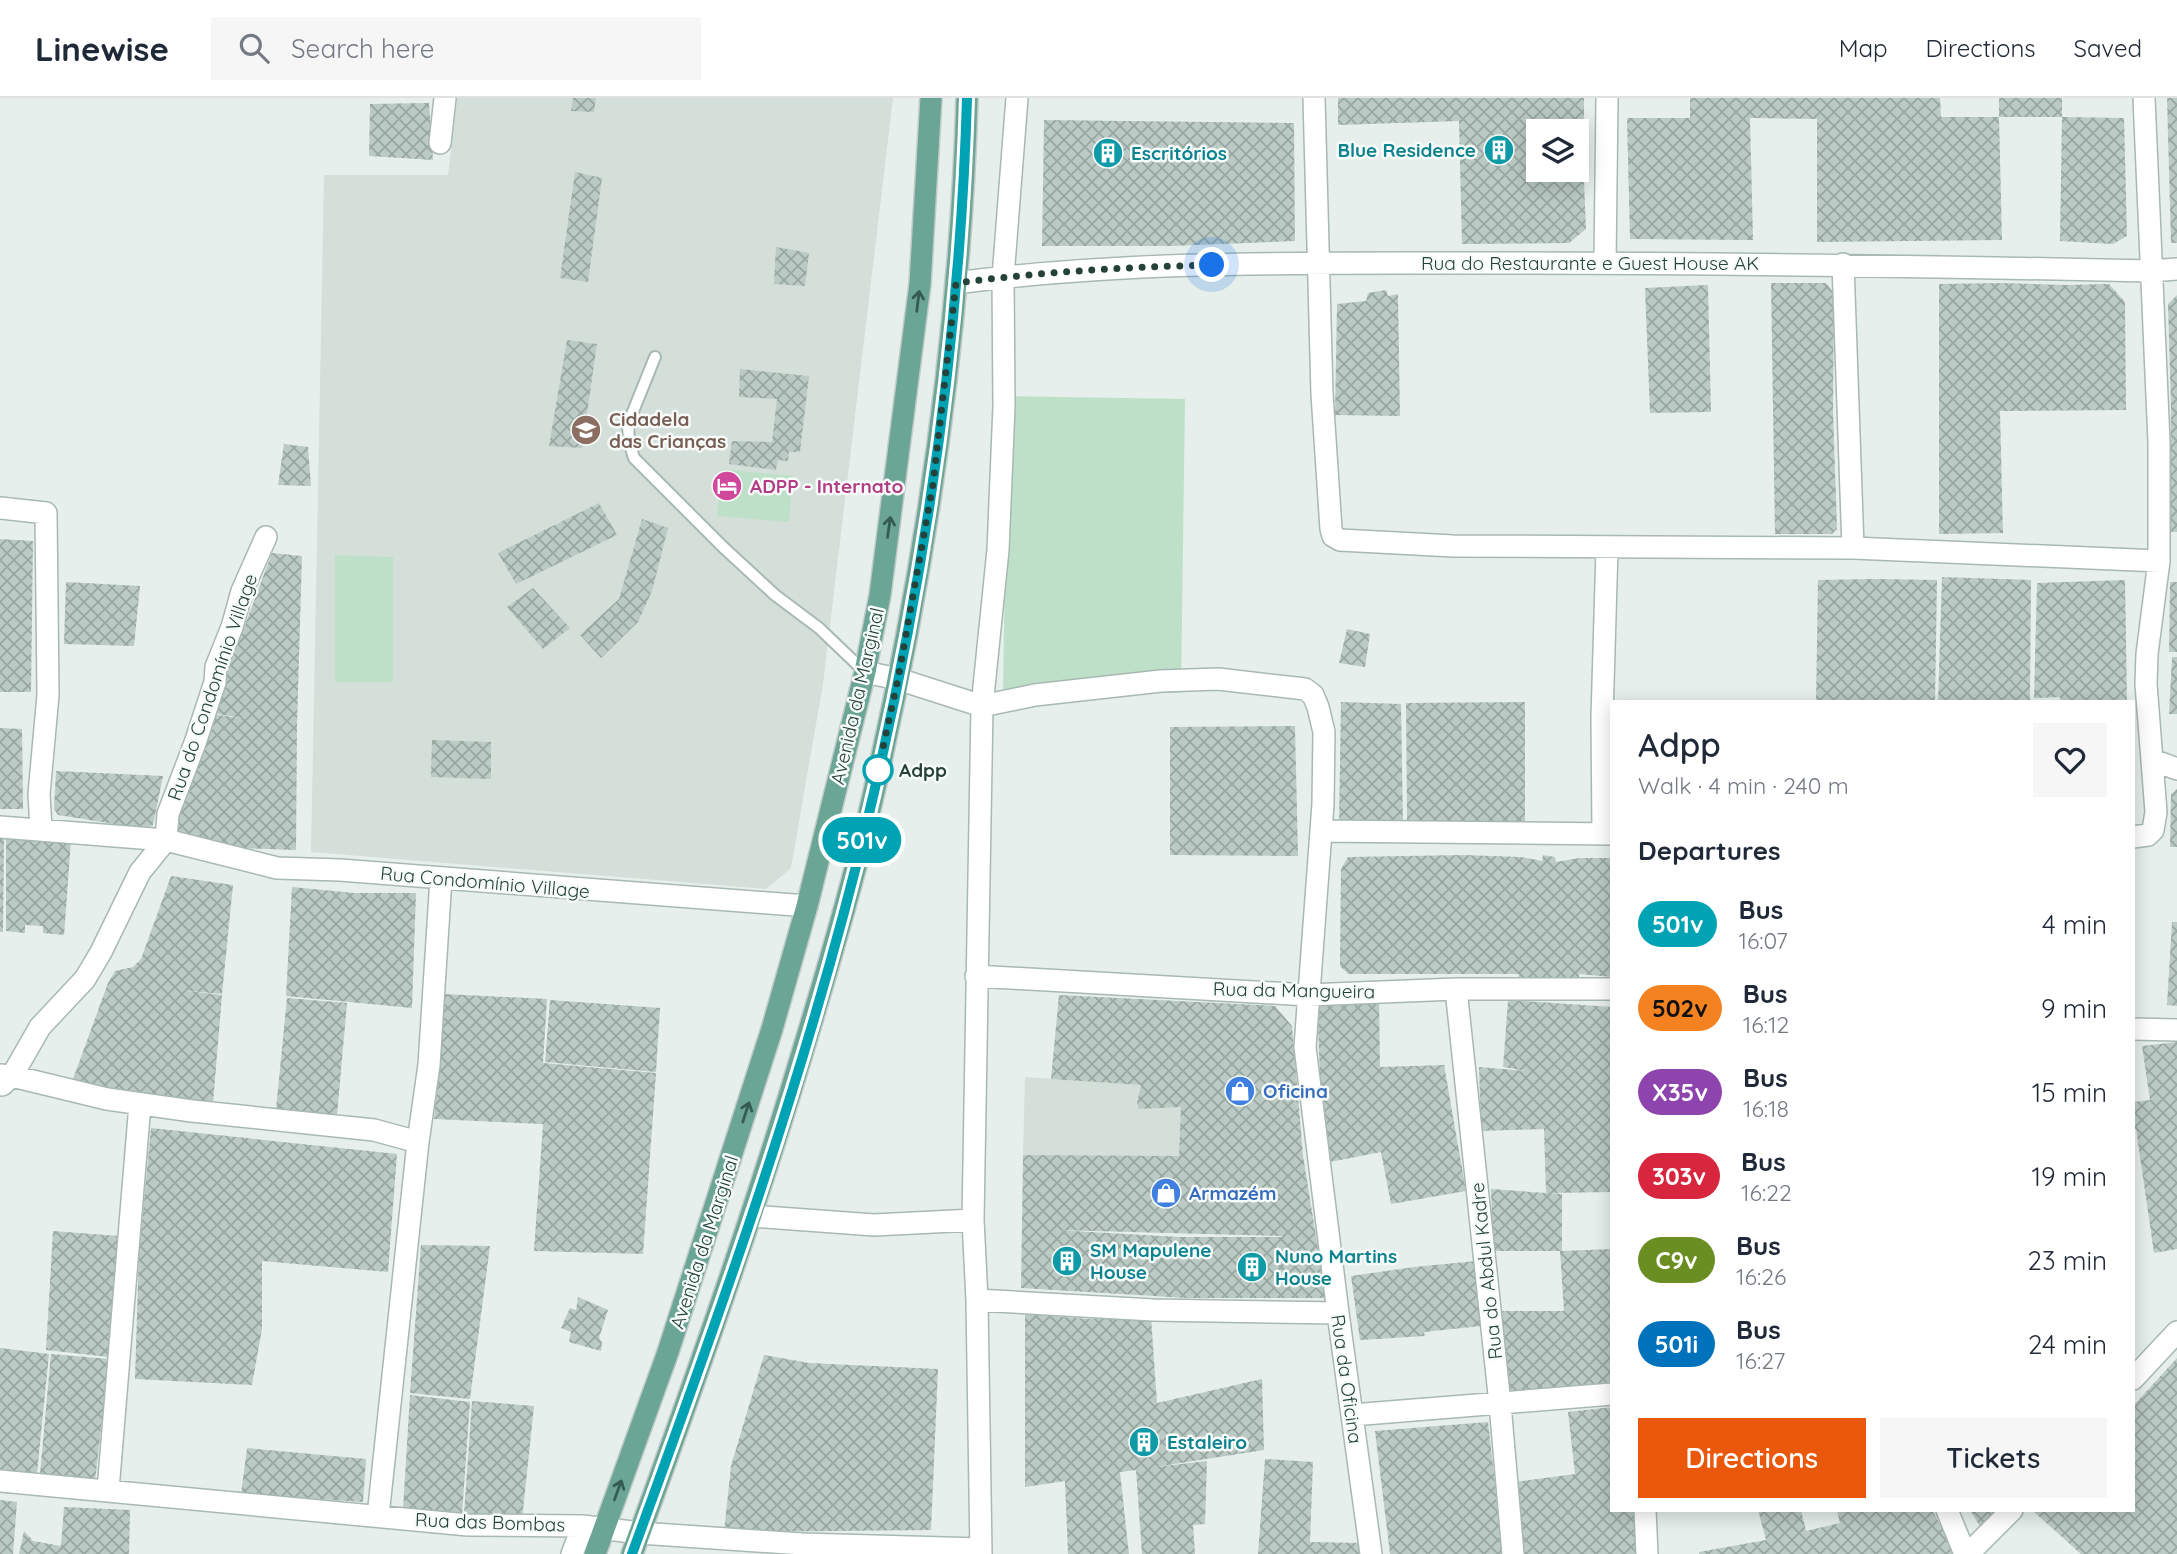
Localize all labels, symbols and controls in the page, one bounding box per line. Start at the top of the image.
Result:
search box [211,17,701,80]
text: Linewise [35,28,169,69]
icon: search [235,29,273,67]
text: Search here [291,32,435,65]
text: Map [1839,33,1888,63]
text: Directions [1926,33,2036,63]
text: Saved [2074,33,2142,63]
map controls [1526,119,1589,182]
button: layers [1526,119,1589,182]
building icon: Blue Residence [1482,133,1516,167]
building icon: Escritórios [1091,136,1125,170]
place label: Blue Residence [1338,138,1476,162]
place label: Escritórios [1131,141,1227,165]
your location [1194,247,1229,282]
street label: Rua do Restaurante e Guest House AK [1421,251,1759,275]
one-way arrow [911,290,924,313]
place label: Cidadela das Crianças [609,407,726,453]
school or university icon: Cidadela das Crianças [569,413,603,447]
hotel icon: ADPP - Internato [710,469,744,503]
place label: ADPP - Internato [750,474,903,498]
one-way arrow [883,516,896,539]
street label: Rua do Condomínio Village [162,570,262,804]
street label: Avenida da Marginal [825,605,889,787]
button: heart [2033,723,2107,797]
text: Adpp [1638,724,1721,765]
marker: Adpp [863,755,893,785]
place label: Adpp [899,758,947,782]
text: Walk · 4 min · 240 m [1638,771,1849,800]
line badge: 501v [813,817,911,863]
text: 501v [836,825,888,855]
text: Departures [1638,834,1781,867]
street label: Rua Condomínio Village [379,861,591,903]
text: Bus [1738,893,1783,926]
text: 4 min [2042,908,2107,941]
text: 501v [1652,909,1703,939]
text: 16:07 [1738,926,1788,955]
street label: Rua da Mangueira [1213,977,1375,1003]
text: Bus [1743,977,1788,1010]
text: 9 min [2041,992,2107,1025]
text: 502v [1652,993,1708,1023]
text: 16:12 [1743,1010,1789,1039]
text: Bus [1743,1061,1788,1094]
shop icon: Oficina [1223,1074,1257,1108]
text: 15 min [2032,1076,2107,1109]
text: X35v [1652,1077,1708,1107]
place label: Oficina [1263,1079,1328,1103]
text: 16:18 [1743,1094,1789,1123]
one-way arrow [740,1101,753,1123]
text: Bus [1741,1145,1786,1178]
street label: Avenida da Marginal [665,1152,743,1332]
text: 19 min [2031,1160,2107,1193]
text: 303v [1652,1161,1706,1191]
shop icon: Armazém [1149,1176,1183,1210]
text: 16:22 [1741,1178,1792,1207]
place label: Armazém [1189,1181,1277,1205]
street label: Rua do Abdul Kadre [1465,1181,1507,1361]
text: Bus [1736,1229,1781,1262]
place label: SM Mapulene House [1090,1238,1212,1284]
building icon: SM Mapulene House [1050,1244,1084,1278]
place label: Nuno Martins House [1275,1244,1397,1290]
text: 23 min [2028,1244,2107,1277]
text: C9v [1655,1245,1698,1275]
building icon: Nuno Martins House [1235,1250,1269,1284]
text: 16:26 [1736,1262,1786,1291]
street label: Rua da Oficina [1326,1313,1368,1445]
text: Bus [1736,1313,1781,1346]
text: 24 min [2028,1328,2107,1361]
text: 501i [1655,1329,1698,1359]
text: 16:27 [1736,1346,1785,1375]
button: Directions [1638,1418,1866,1498]
button: Tickets [1880,1418,2107,1498]
building icon: Estaleiro [1127,1425,1161,1459]
place label: Estaleiro [1167,1430,1247,1454]
one-way arrow [613,1479,625,1501]
street label: Rua das Bombas [414,1507,566,1537]

